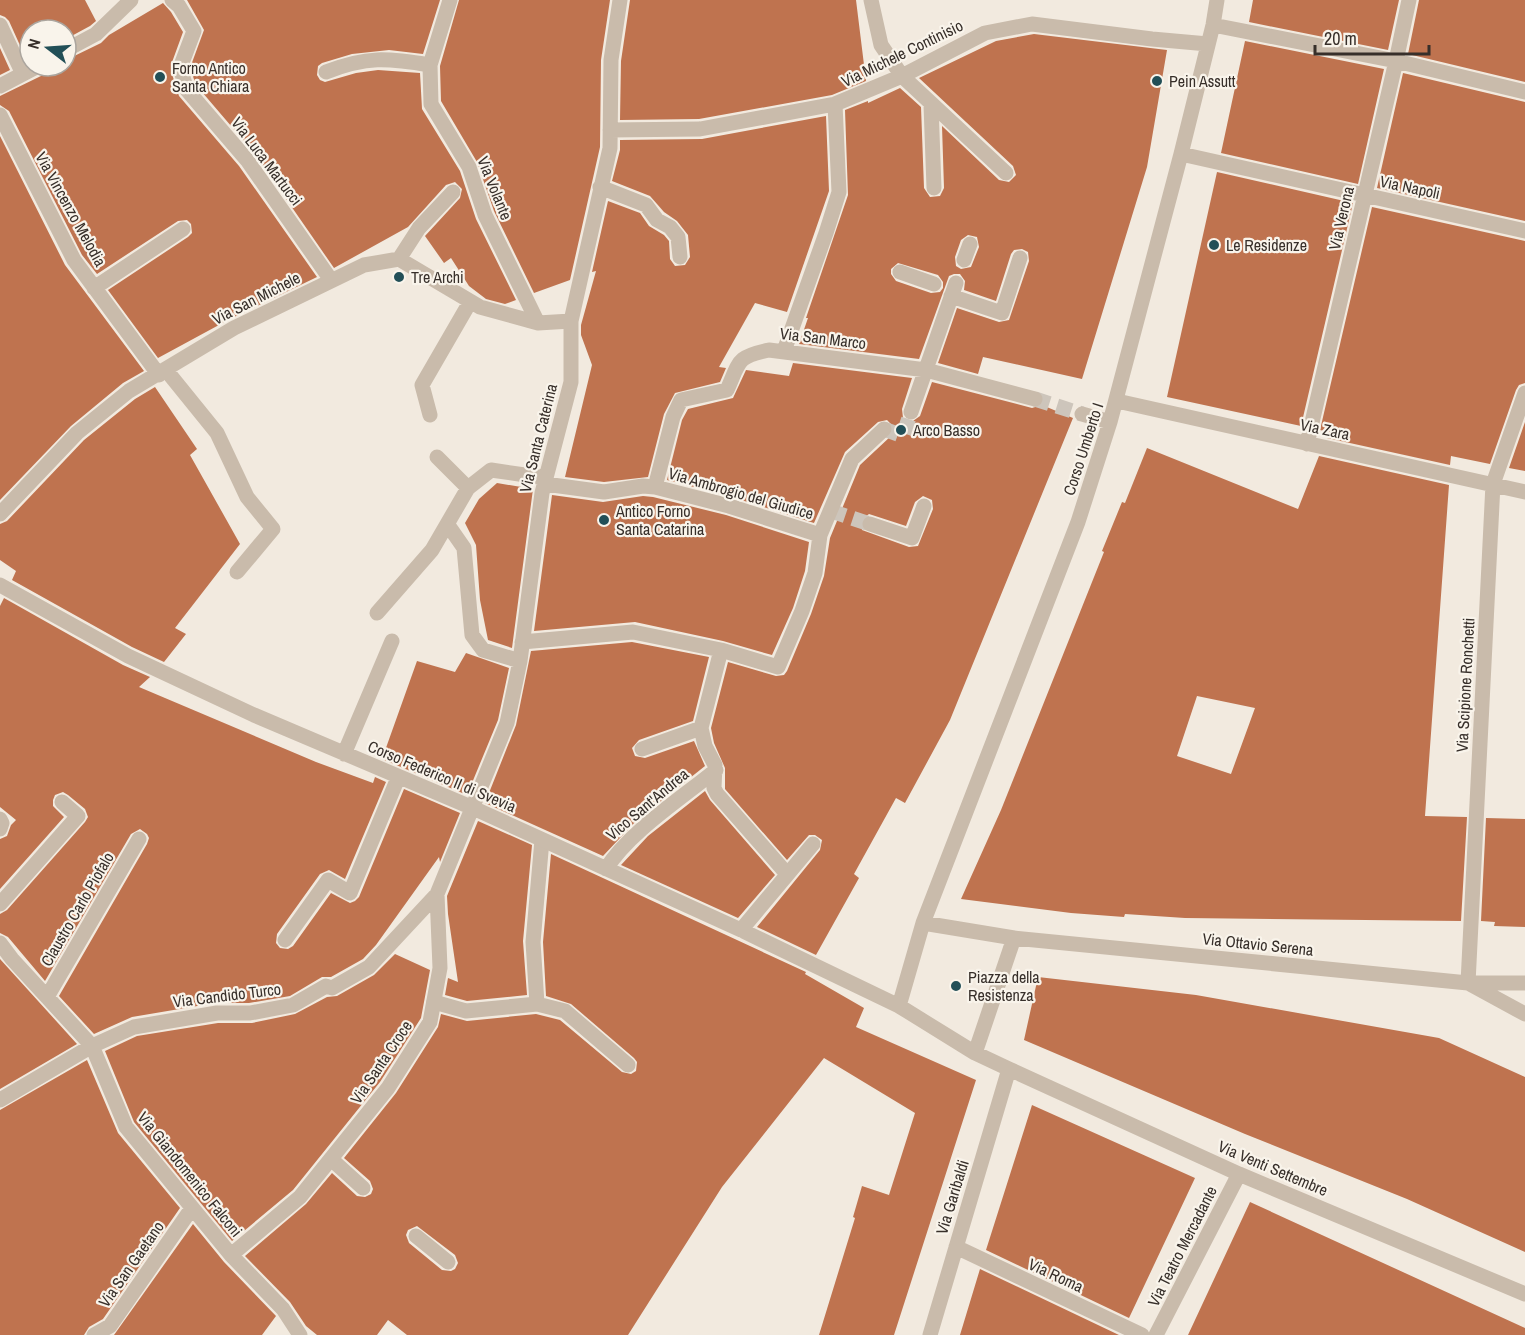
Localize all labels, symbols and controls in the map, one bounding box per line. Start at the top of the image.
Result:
street label: Via Michele Continisio [838,14,966,92]
north arrow [18,18,78,78]
scale bar [1315,18,1429,56]
text: 20 m [1324,26,1357,51]
text: N [22,36,46,51]
place label: Forno Antico Santa Chiara [172,57,250,97]
marker: Forno Antico Santa Chiara [153,70,167,84]
place label: Pein Assutt [1169,70,1236,92]
marker: Pein Assutt [1150,74,1164,88]
street label: Via Luca Martucci [226,112,308,210]
street label: Via Vincenzo Melodia [30,148,112,271]
street label: Via Volante [472,153,518,223]
street label: Via Napoli [1378,170,1442,204]
street label: Via Verona [1323,183,1359,252]
place label: Le Residenze [1226,234,1307,256]
marker: Le Residenze [1207,238,1221,252]
street label: Via San Michele [208,266,304,330]
place label: Tre Archi [411,266,464,288]
marker: Tre Archi [392,270,406,284]
street label: Via San Marco [779,322,867,354]
street label: Via Santa Caterina [514,381,562,495]
street label: Corso Umberto I [1058,400,1108,498]
street label: Via Zara [1298,413,1352,445]
place label: Arco Basso [912,419,980,441]
marker: Arco Basso [894,423,908,437]
street label: Via Ambrogio del Giudice [666,462,816,524]
place label: Antico Forno Santa Catarina [615,500,705,540]
marker: Antico Forno Santa Catarina [597,513,611,527]
street label: Via Scipione Ronchetti [1450,617,1480,753]
street label: Corso Federico II di Svevia [364,735,520,817]
street label: Vico Sant'Andrea [601,763,693,845]
street label: Claustro Carlo Piofalo [35,848,119,970]
street label: Via Ottavio Serena [1201,927,1315,961]
place label: Piazza della Resistenza [968,966,1040,1006]
street label: Via Candido Turco [172,977,282,1013]
marker: Piazza della Resistenza [949,979,963,993]
street label: Via Santa Croce [345,1016,417,1108]
street label: Via Giandomenico Falconi [133,1107,247,1241]
street label: Via Venti Settembre [1215,1135,1331,1201]
street label: Via Garibaldi [930,1157,974,1237]
street label: Via Teatro Mercadante [1142,1182,1222,1310]
street label: Via San Gaetano [93,1217,169,1311]
street label: Via Roma [1025,1253,1088,1298]

